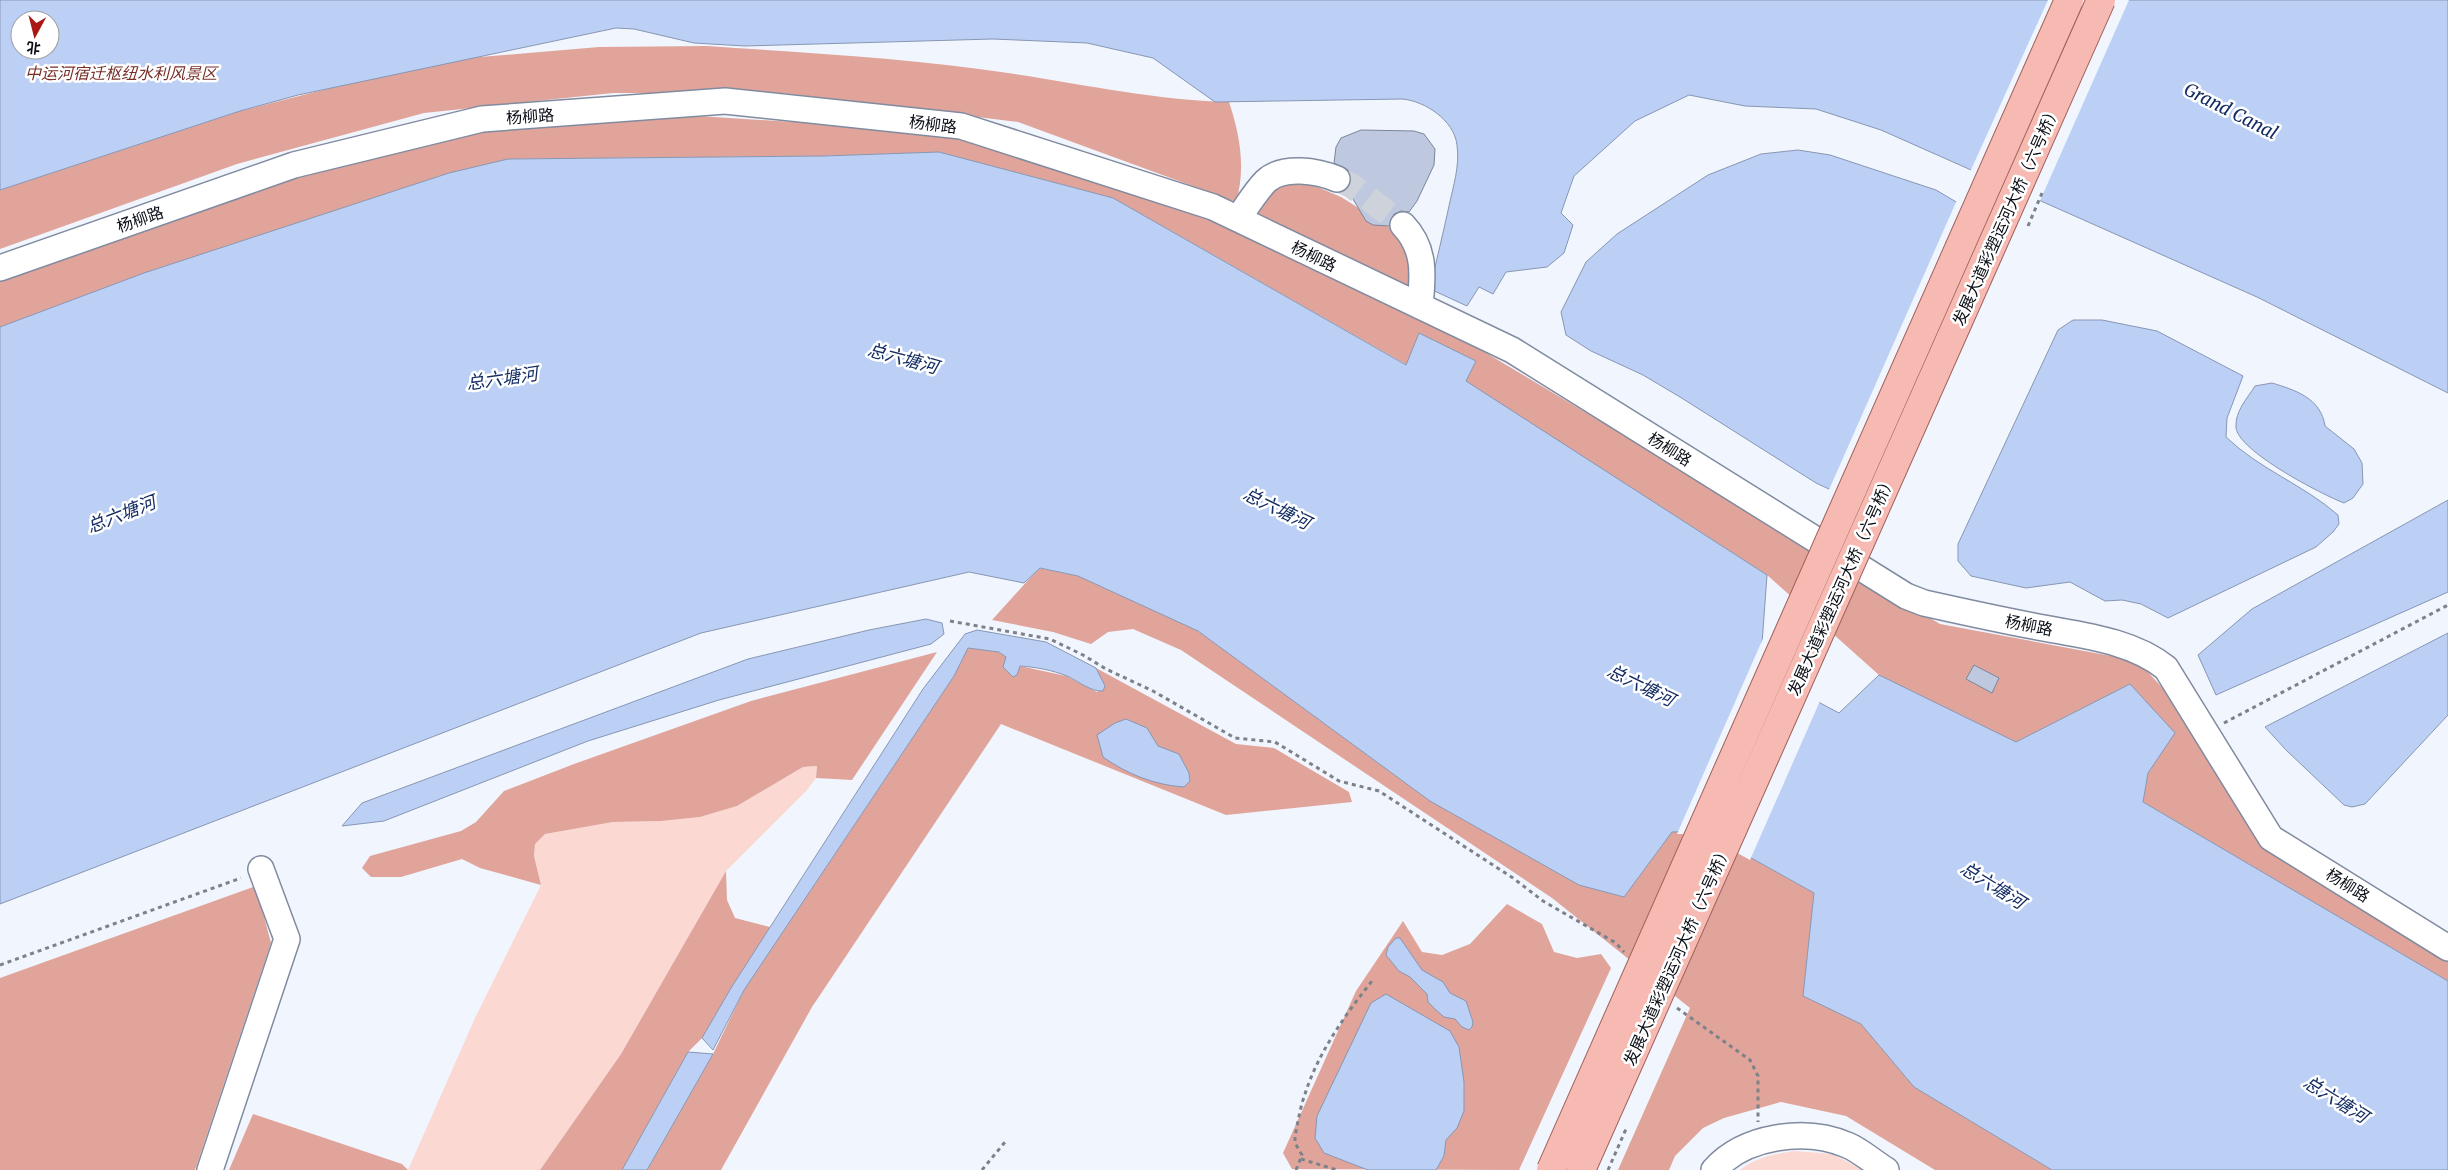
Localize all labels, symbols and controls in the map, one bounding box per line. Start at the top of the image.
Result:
north arrow [10,10,60,60]
text: 北 [25,38,41,58]
park label: 中运河宿迁枢纽水利风景区 [25,63,219,83]
water label: Grand Canal [2180,78,2282,144]
street label: 发展大道彩塑运河大桥（六号桥） [1948,101,2064,329]
street label: 杨柳路 [505,104,555,128]
street label: 杨柳路 [908,111,958,137]
street label: 杨柳路 [114,202,166,236]
street label: 杨柳路 [1288,236,1340,276]
water label: 总六塘河 [865,338,944,379]
water label: 总六塘河 [465,361,542,394]
street label: 杨柳路 [1644,428,1696,470]
street label: 发展大道彩塑运河大桥（六号桥） [1783,471,1899,699]
water label: 总六塘河 [1240,482,1317,535]
water label: 总六塘河 [83,489,162,538]
street label: 杨柳路 [2004,611,2054,639]
water label: 总六塘河 [1604,659,1681,712]
street label: 发展大道彩塑运河大桥（六号桥） [1619,841,1735,1069]
water label: 总六塘河 [1956,856,2032,915]
street label: 杨柳路 [2322,864,2374,906]
water label: 总六塘河 [2299,1070,2375,1129]

